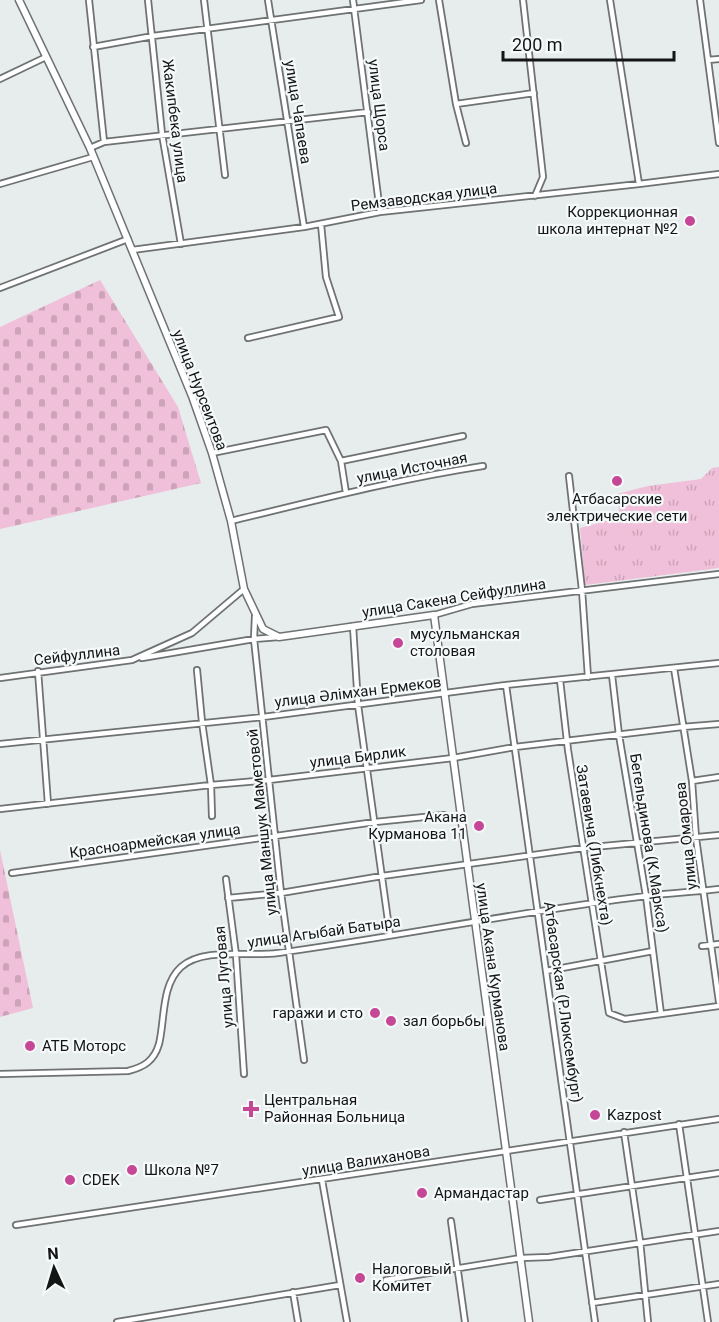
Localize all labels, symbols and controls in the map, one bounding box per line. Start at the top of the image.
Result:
scale bar [503,24,674,62]
text: 200 m [512,34,563,55]
street label: Жакипбека улица [158,58,192,184]
street label: улица Щорса [364,58,394,152]
street label: улица Чапаева [281,59,315,165]
street label: Ремзаводская улица [350,179,498,215]
place label: Коррекционная школа интернат №2 [537,203,678,238]
marker: Коррекционная школа интернат №2 [683,214,697,228]
street label: улица Нурсеитова [169,327,231,453]
street label: улица Источная [355,448,469,488]
marker: Атбасарские электрические сети [610,474,624,488]
place label: Атбасарские электрические сети [547,490,688,525]
street label: улица Сакена Сейфуллина [361,575,547,621]
place label: мусульманская столовая [410,625,520,660]
marker: мусульманская столовая [391,636,405,650]
street label: Сейфуллина [33,641,121,669]
street label: улица Әлімхан Ермеков [274,673,442,711]
street label: улица Маншук Маметовой [243,728,281,916]
street label: улица Бирлик [309,742,407,772]
street label: Бегельдинова (К.Маркса) [626,752,672,934]
street label: Затаевича (Либкнехта) [572,763,616,927]
street label: улица Омарова [671,781,701,891]
place label: Акана Курманова 11 [368,808,467,843]
marker: Акана Курманова 11 [472,819,486,833]
street label: Красноармейская улица [68,820,242,862]
street label: улица Акана Курманова [472,882,514,1052]
street label: Атбасарская (Р.Люксембург) [540,900,586,1104]
street label: улица Агыбай Батыра [246,912,402,952]
street label: улица Луговая [211,925,237,1029]
place label: гаражи и сто [272,1004,363,1022]
marker: гаражи и сто [368,1006,382,1020]
place label: зал борьбы [403,1012,485,1030]
marker: зал борьбы [384,1014,398,1028]
place label: АТБ Моторс [42,1037,126,1055]
marker: АТБ Моторс [23,1039,37,1053]
place label: Центральная Районная Больница [264,1091,405,1126]
marker: Центральная Районная Больница [242,1100,260,1118]
place label: Kazpost [607,1106,662,1124]
marker: Kazpost [588,1108,602,1122]
street label: улица Валиханова [301,1142,431,1180]
place label: Школа №7 [144,1161,219,1179]
marker: Школа №7 [125,1163,139,1177]
place label: CDEK [82,1171,120,1189]
marker: CDEK [63,1173,77,1187]
place label: Армандастар [434,1184,529,1202]
marker: Армандастар [415,1186,429,1200]
north arrow [24,1238,84,1298]
text: N [47,1244,59,1263]
place label: Налоговый Комитет [372,1260,452,1295]
marker: Налоговый Комитет [353,1271,367,1285]

